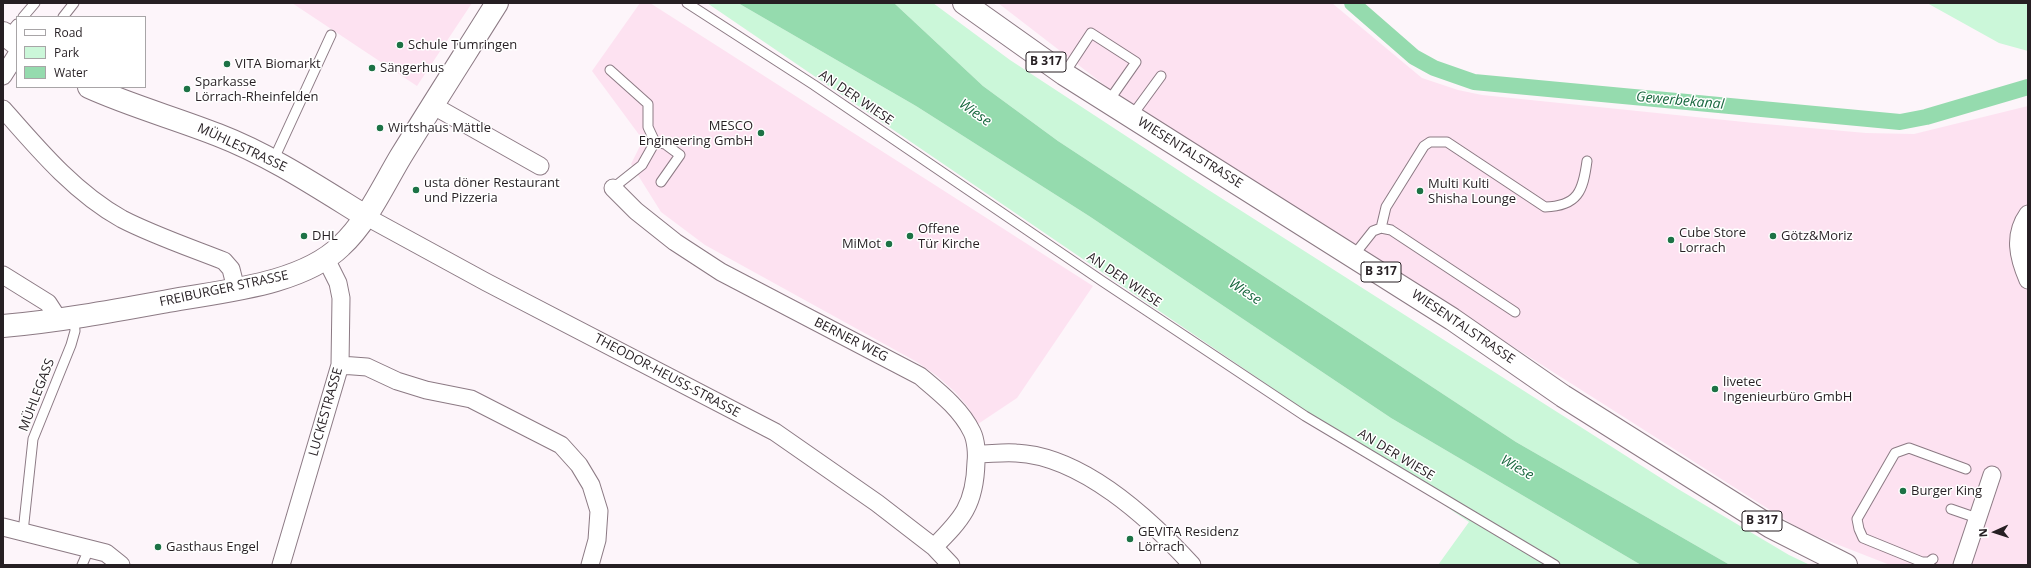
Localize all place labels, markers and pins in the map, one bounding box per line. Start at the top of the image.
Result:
place label: Schule Tumringen [408,37,517,53]
marker: Schule Tumringen [395,40,405,50]
place label: VITA Biomarkt [235,56,321,72]
marker: VITA Biomarkt [222,59,232,69]
place label: Sängerhus [380,60,444,76]
marker: Sängerhus [367,63,377,73]
place label: Sparkasse Lörrach-Rheinfelden [195,74,319,105]
marker: Sparkasse Lörrach-Rheinfelden [182,84,192,94]
place label: MESCO Engineering GmbH [639,118,753,149]
place label: Wirtshaus Mättle [388,120,491,136]
marker: Wirtshaus Mättle [375,123,385,133]
marker: MESCO Engineering GmbH [756,128,766,138]
place label: usta döner Restaurant und Pizzeria [424,175,560,206]
place label: Multi Kulti Shisha Lounge [1428,176,1516,207]
marker: usta döner Restaurant und Pizzeria [411,185,421,195]
marker: Multi Kulti Shisha Lounge [1415,186,1425,196]
place label: Offene Tür Kirche [918,221,980,252]
place label: Cube Store Lorrach [1679,225,1746,256]
place label: DHL [312,228,338,244]
place label: Götz&Moriz [1781,228,1853,244]
marker: DHL [299,231,309,241]
marker: Offene Tür Kirche [905,231,915,241]
marker: Götz&Moriz [1768,231,1778,241]
marker: Cube Store Lorrach [1666,235,1676,245]
place label: MiMot [842,236,881,252]
marker: MiMot [884,239,894,249]
place label: livetec Ingenieurbüro GmbH [1723,374,1852,405]
marker: livetec Ingenieurbüro GmbH [1710,384,1720,394]
place label: Burger King [1911,483,1982,499]
marker: Burger King [1898,486,1908,496]
place label: GEVITA Residenz Lörrach [1138,524,1239,555]
marker: GEVITA Residenz Lörrach [1125,534,1135,544]
place label: Gasthaus Engel [166,539,259,555]
marker: Gasthaus Engel [153,542,163,552]

